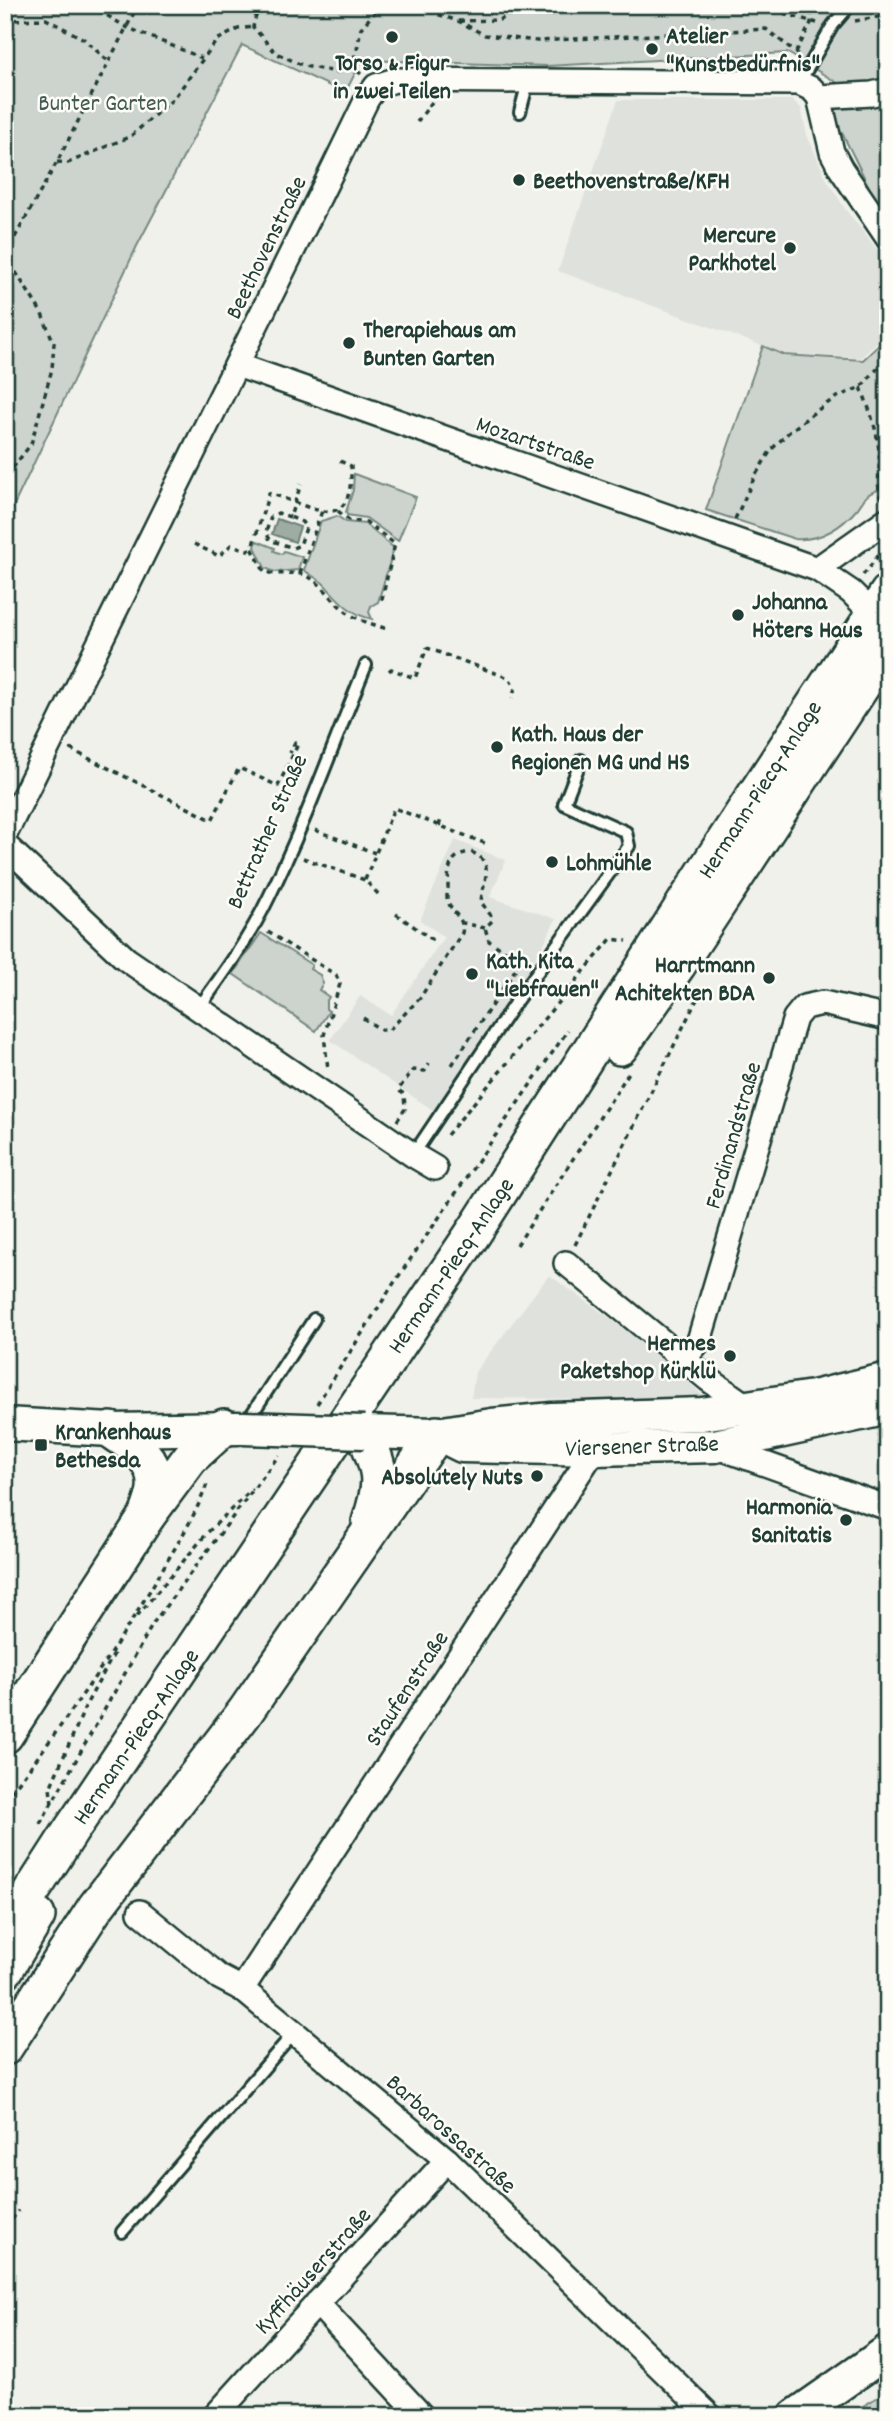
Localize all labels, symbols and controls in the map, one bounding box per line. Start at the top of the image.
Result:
place label: Atelier "Kunstbedürfnis" [666,21,820,83]
marker: Torso & Figur in zwei Teilen [384,29,400,45]
marker: Atelier "Kunstbedürfnis" [644,41,660,57]
place label: Torso & Figur in zwei Teilen [333,48,451,110]
park label: Bunter Garten [38,88,168,122]
place label: Beethovenstraße/KFH [533,166,730,200]
street label: Beethovenstraße [218,171,317,326]
marker: Beethovenstraße/KFH [511,172,527,188]
place label: Mercure Parkhotel [688,220,776,282]
marker: Mercure Parkhotel [782,240,798,256]
place label: Therapiehaus am Bunten Garten [363,315,516,377]
marker: Therapiehaus am Bunten Garten [341,335,357,351]
street label: Mozartstraße [471,409,599,481]
place label: Johanna Höters Haus [752,587,863,649]
marker: Johanna Höters Haus [730,607,746,623]
street label: Hermann-Piecq-Anlage [691,695,832,886]
place label: Kath. Haus der Regionen MG und HS [511,719,690,781]
marker: Kath. Haus der Regionen MG und HS [489,739,505,755]
street label: Bettrather Straße [219,749,318,915]
place label: Lohmühle [566,848,652,882]
marker: Lohmühle [544,854,560,870]
place label: Kath. Kita "Liebfrauen" [486,946,599,1008]
place label: Harrtmann Achitekten BDA [615,950,755,1012]
marker: Kath. Kita "Liebfrauen" [464,966,480,982]
marker: Harrtmann Achitekten BDA [761,970,777,986]
street label: Ferdinandstraße [698,1058,772,1213]
street label: Hermann-Piecq-Anlage [381,1172,524,1362]
place label: Hermes Paketshop Kürklü [560,1328,716,1390]
marker: Hermes Paketshop Kürklü [722,1348,738,1364]
place label: Krankenhaus Bethesda [55,1417,172,1479]
street label: Viersener Straße [565,1428,719,1468]
marker: Krankenhaus Bethesda [33,1437,49,1453]
place label: Absolutely Nuts [381,1462,523,1496]
marker: Absolutely Nuts [529,1468,545,1484]
place label: Harmonia Sanitatis [746,1492,833,1554]
marker: Harmonia Sanitatis [838,1512,854,1528]
street label: Staufenstraße [358,1625,459,1754]
street label: Hermann-Piecq-Anlage [66,1643,209,1833]
street label: Barbarossastraße [377,2067,523,2203]
street label: Kyffhäuserstraße [248,2201,381,2343]

